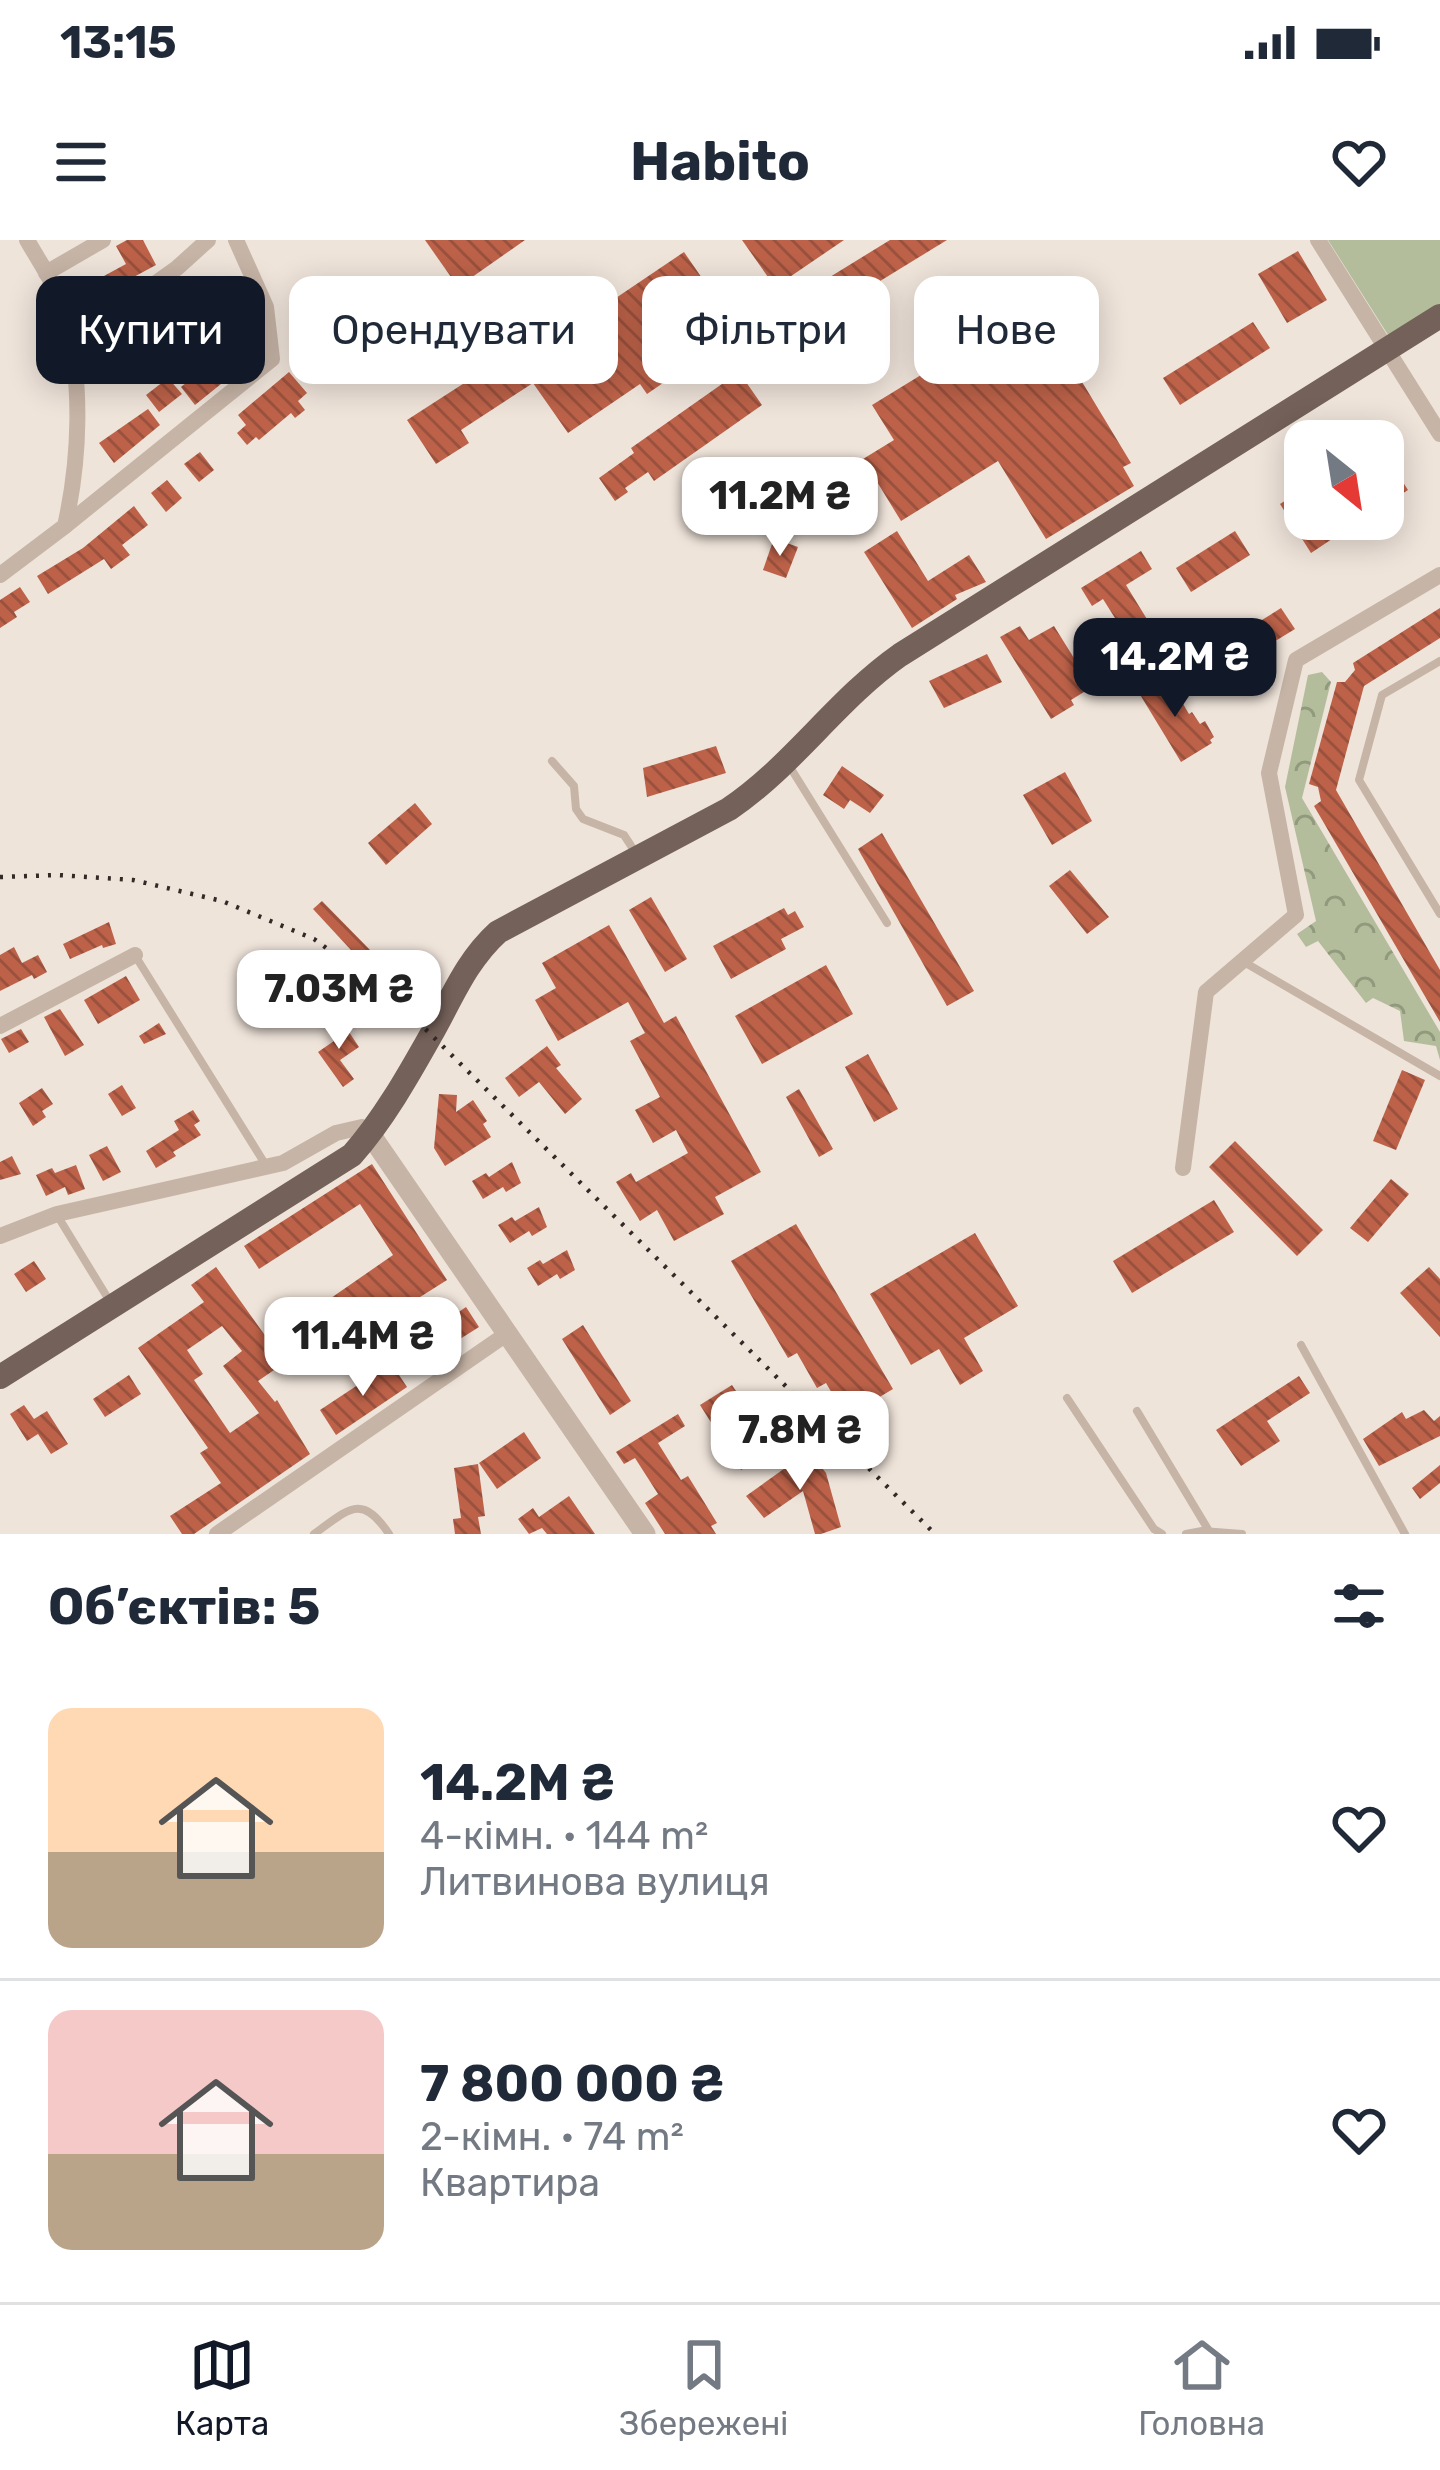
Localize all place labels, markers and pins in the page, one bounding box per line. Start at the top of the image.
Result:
pin: 11.2M ₴ [669,457,891,559]
pin: 14.2M ₴ [1064,618,1286,720]
pin: 7.03M ₴ [228,950,450,1052]
pin: 11.4M ₴ [252,1297,474,1399]
pin: 7.8M ₴ [702,1391,898,1493]

